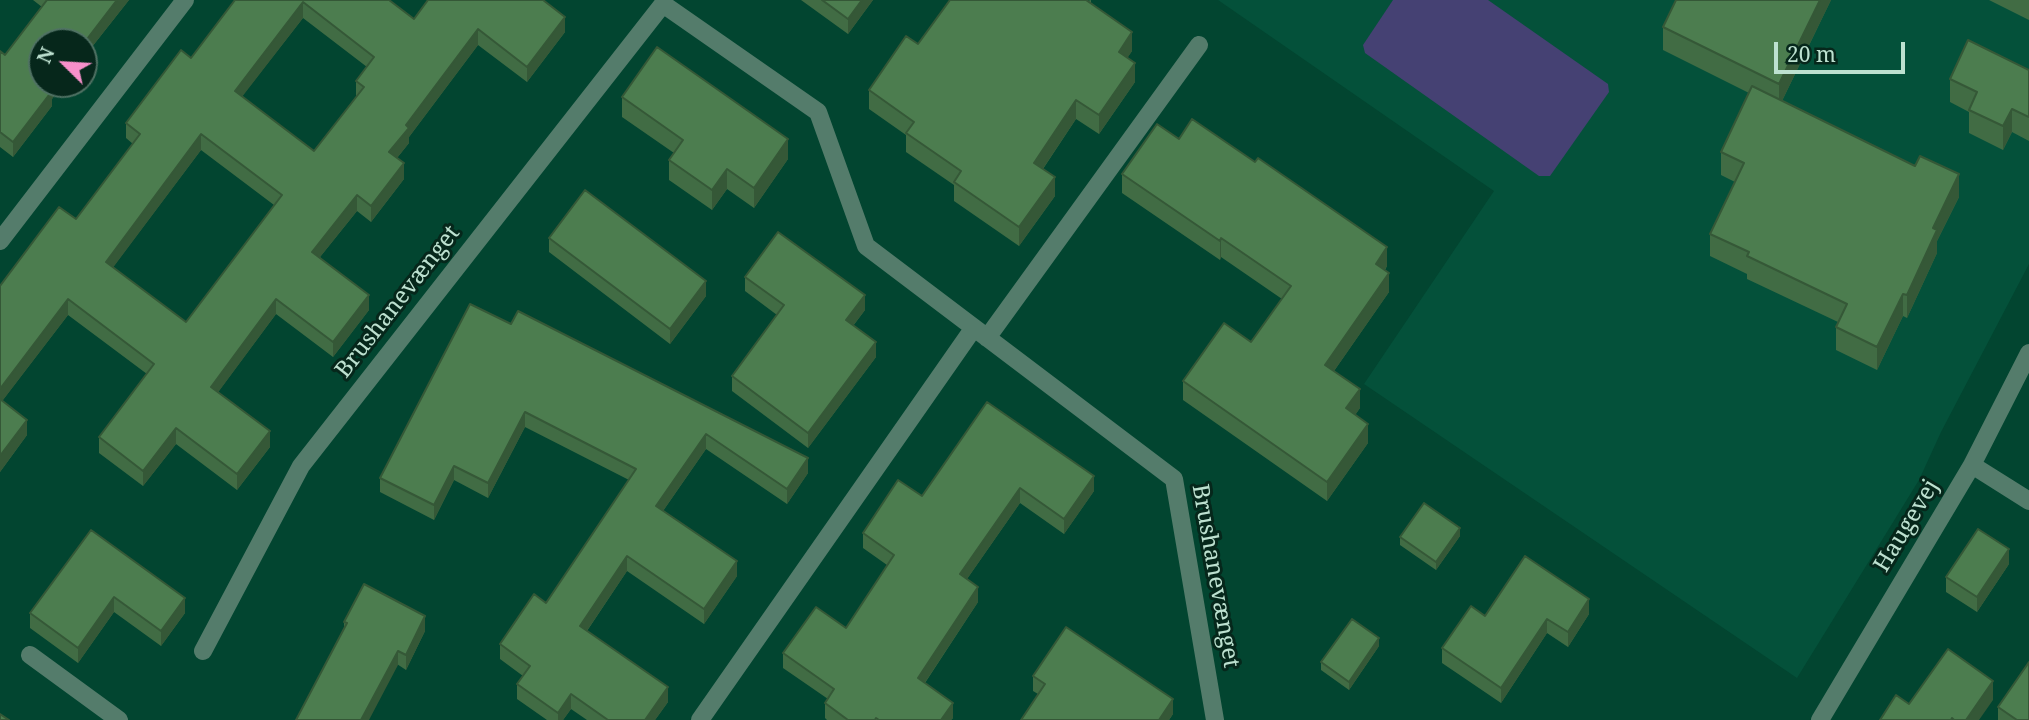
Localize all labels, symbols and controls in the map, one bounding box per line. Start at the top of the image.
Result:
north arrow [28,28,98,98]
scale bar [1777,28,1908,72]
text: 20 m [1787,40,1836,68]
text: N [31,43,61,67]
street label: Brushanevænget [330,220,466,384]
street label: Haugevej [1869,475,1945,577]
street label: Brushanevænget [1185,482,1245,670]

